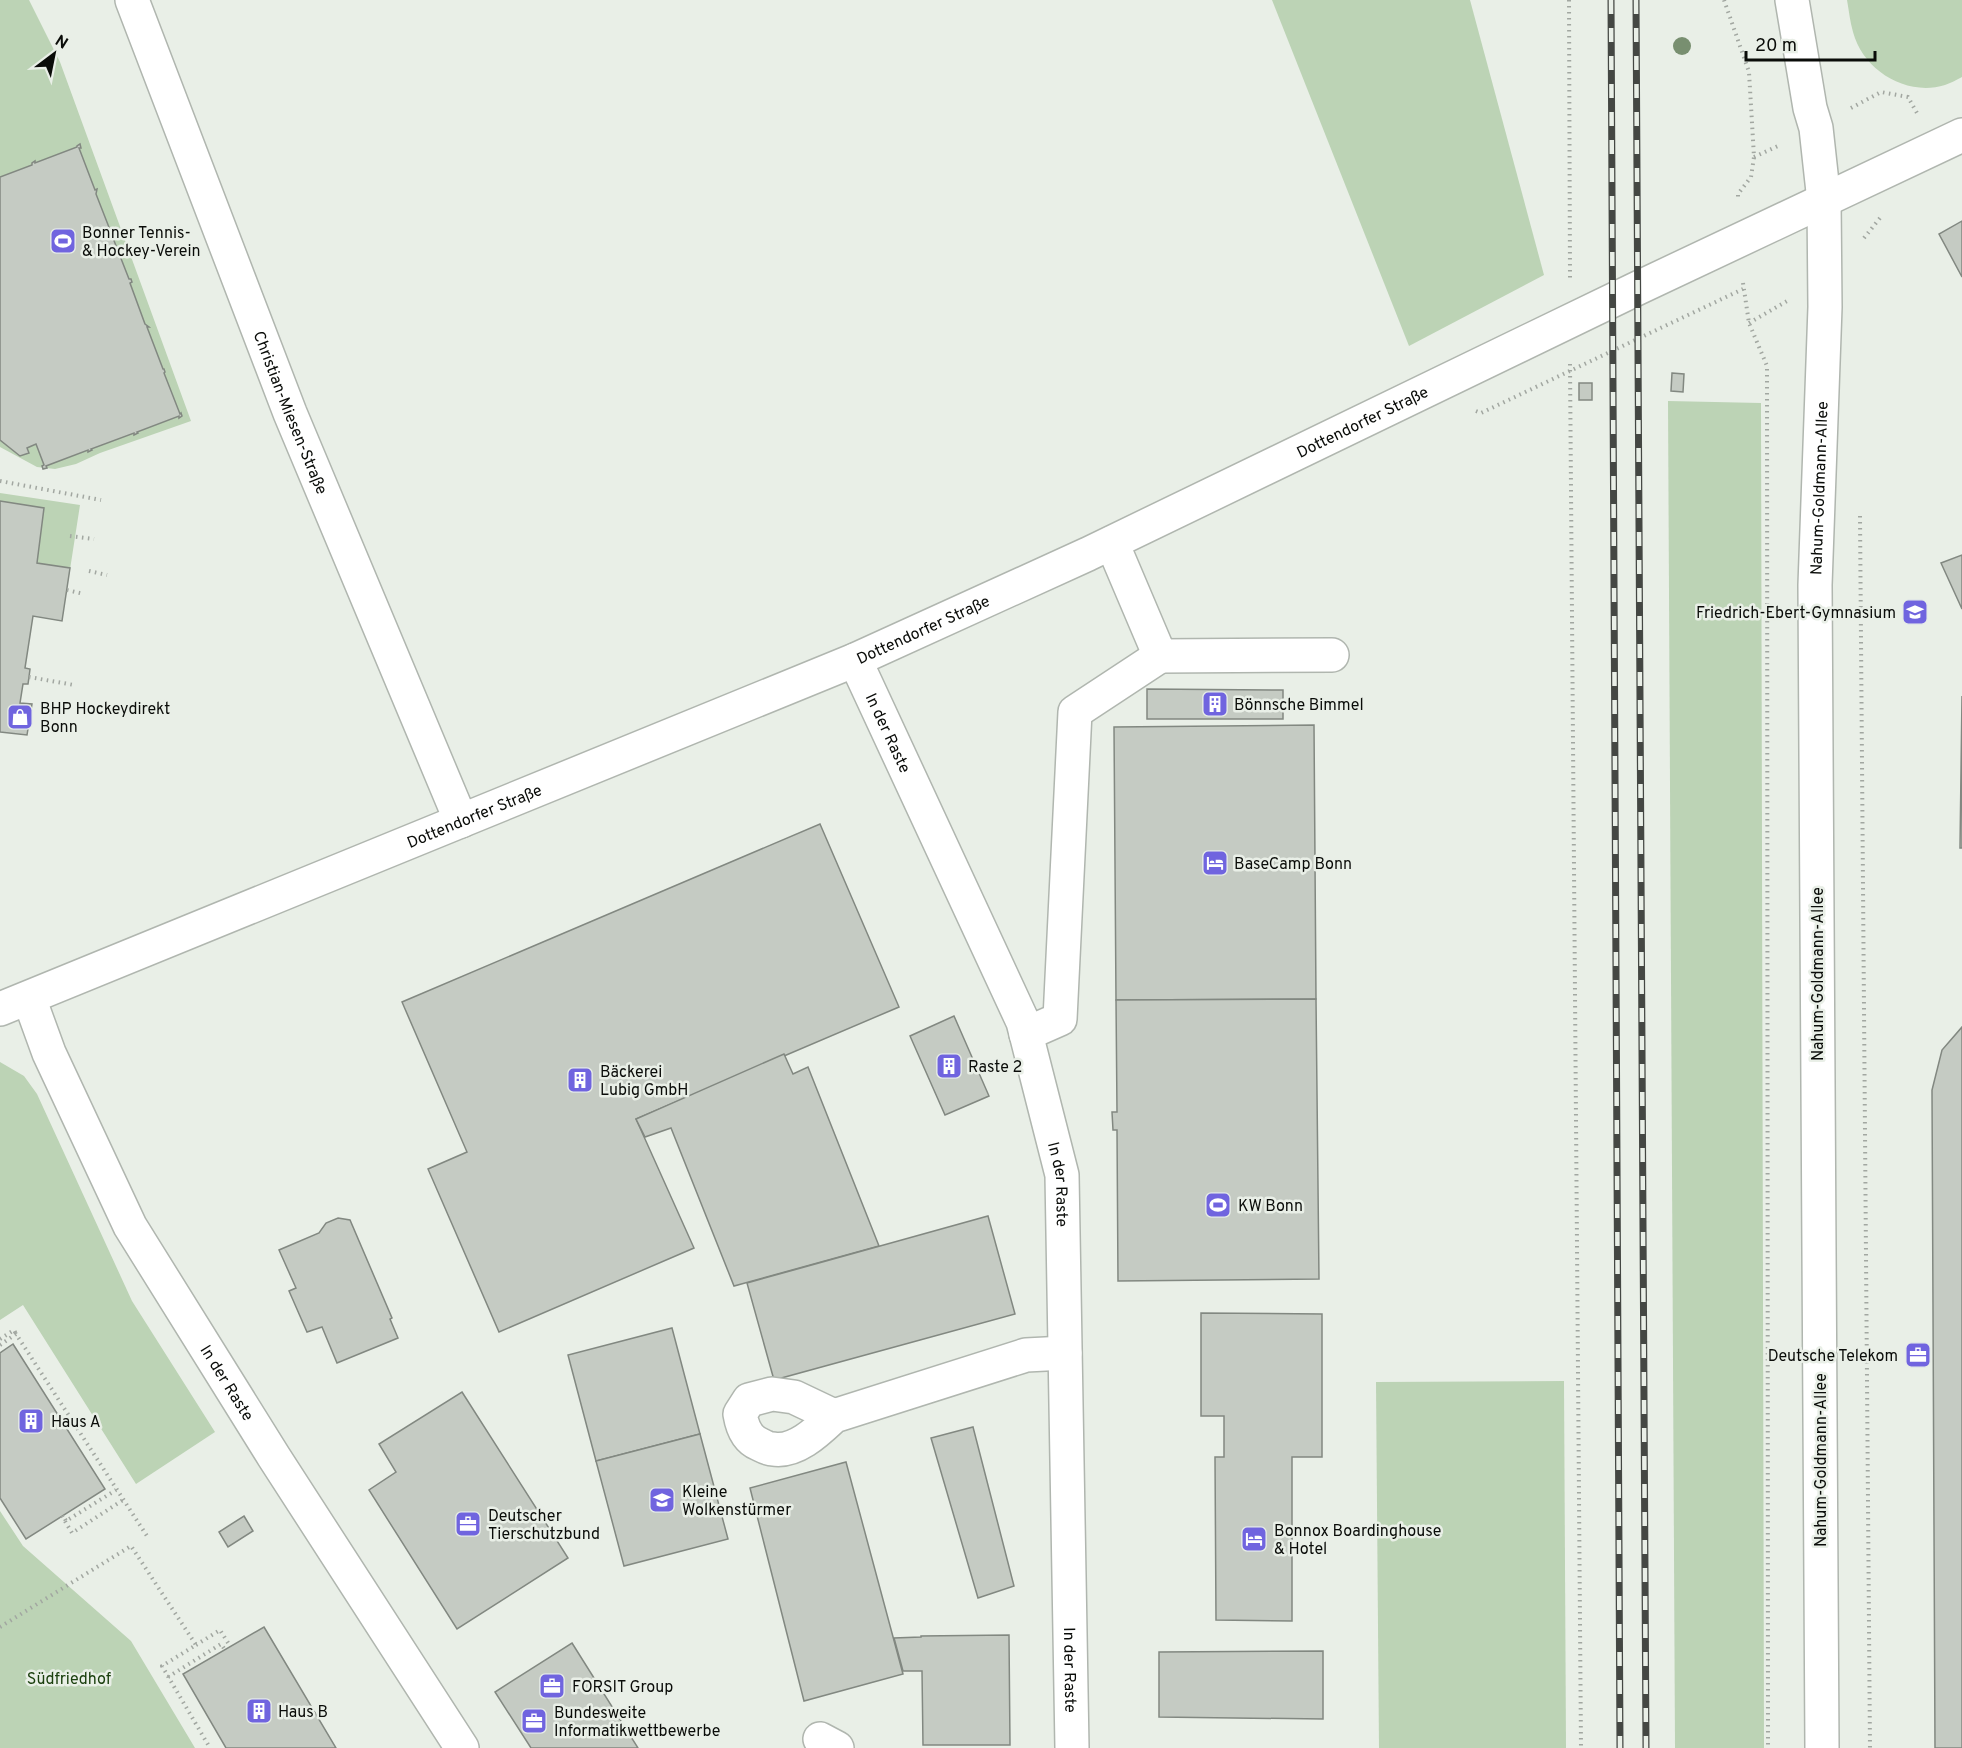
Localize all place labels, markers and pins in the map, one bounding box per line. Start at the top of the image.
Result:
place label: Bonner Tennis- & Hockey-Verein [82,224,201,262]
sports icon: Bonner Tennis- & Hockey-Verein [48,226,78,256]
school or university icon: Friedrich-Ebert-Gymnasium [1900,597,1930,627]
place label: Friedrich-Ebert-Gymnasium [1696,604,1896,624]
building icon: Bönnsche Bimmel [1200,689,1230,719]
place label: Bönnsche Bimmel [1234,696,1364,716]
place label: BHP Hockeydirekt Bonn [40,700,170,738]
shop icon: BHP Hockeydirekt Bonn [5,702,35,732]
hotel icon: BaseCamp Bonn [1200,848,1230,878]
place label: BaseCamp Bonn [1234,855,1352,875]
building icon: Raste 2 [934,1051,964,1081]
place label: Raste 2 [968,1058,1022,1078]
place label: Bäckerei Lubig GmbH [600,1063,689,1101]
building icon: Bäckerei Lubig GmbH [565,1065,595,1095]
sports icon: KW Bonn [1203,1190,1233,1220]
place label: KW Bonn [1238,1197,1303,1217]
office icon: Deutsche Telekom [1903,1340,1933,1370]
place label: Deutsche Telekom [1768,1347,1898,1367]
building icon: Haus A [16,1406,46,1436]
place label: Haus A [51,1413,101,1433]
place label: Kleine Wolkenstürmer [682,1483,791,1521]
school or university icon: Kleine Wolkenstürmer [647,1485,677,1515]
place label: Deutscher Tierschutzbund [488,1507,600,1545]
office icon: Deutscher Tierschutzbund [453,1509,483,1539]
place label: Bonnox Boardinghouse & Hotel [1274,1522,1441,1560]
hotel icon: Bonnox Boardinghouse & Hotel [1239,1524,1269,1554]
office icon: FORSIT Group [537,1671,567,1701]
place label: FORSIT Group [572,1678,673,1698]
building icon: Haus B [244,1696,274,1726]
place label: Haus B [278,1703,328,1723]
place label: Bundesweite Informatikwettbewerbe [554,1704,720,1742]
office icon: Bundesweite Informatikwettbewerbe [519,1706,549,1736]

